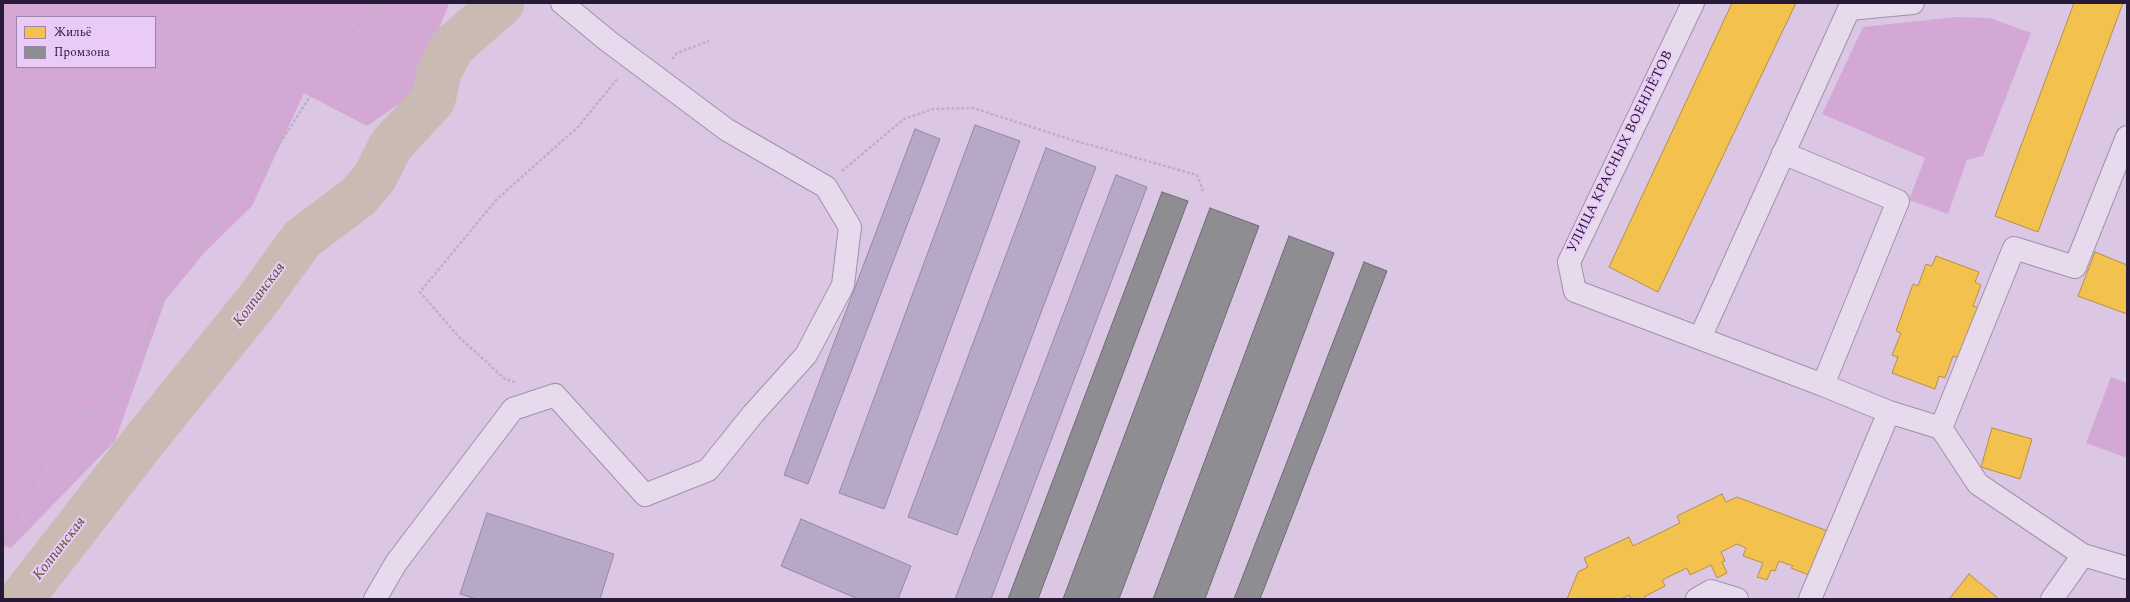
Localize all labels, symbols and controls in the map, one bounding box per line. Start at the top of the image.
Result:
legend [16,16,156,68]
text: Жильё [54,23,92,42]
text: Промзона [54,43,110,62]
street label: УЛИЦА КРАСНЫХ ВОЕНЛЁТОВ [1565,48,1677,256]
water label: Колпанская [230,260,290,330]
water label: Колпанская [30,514,90,584]

